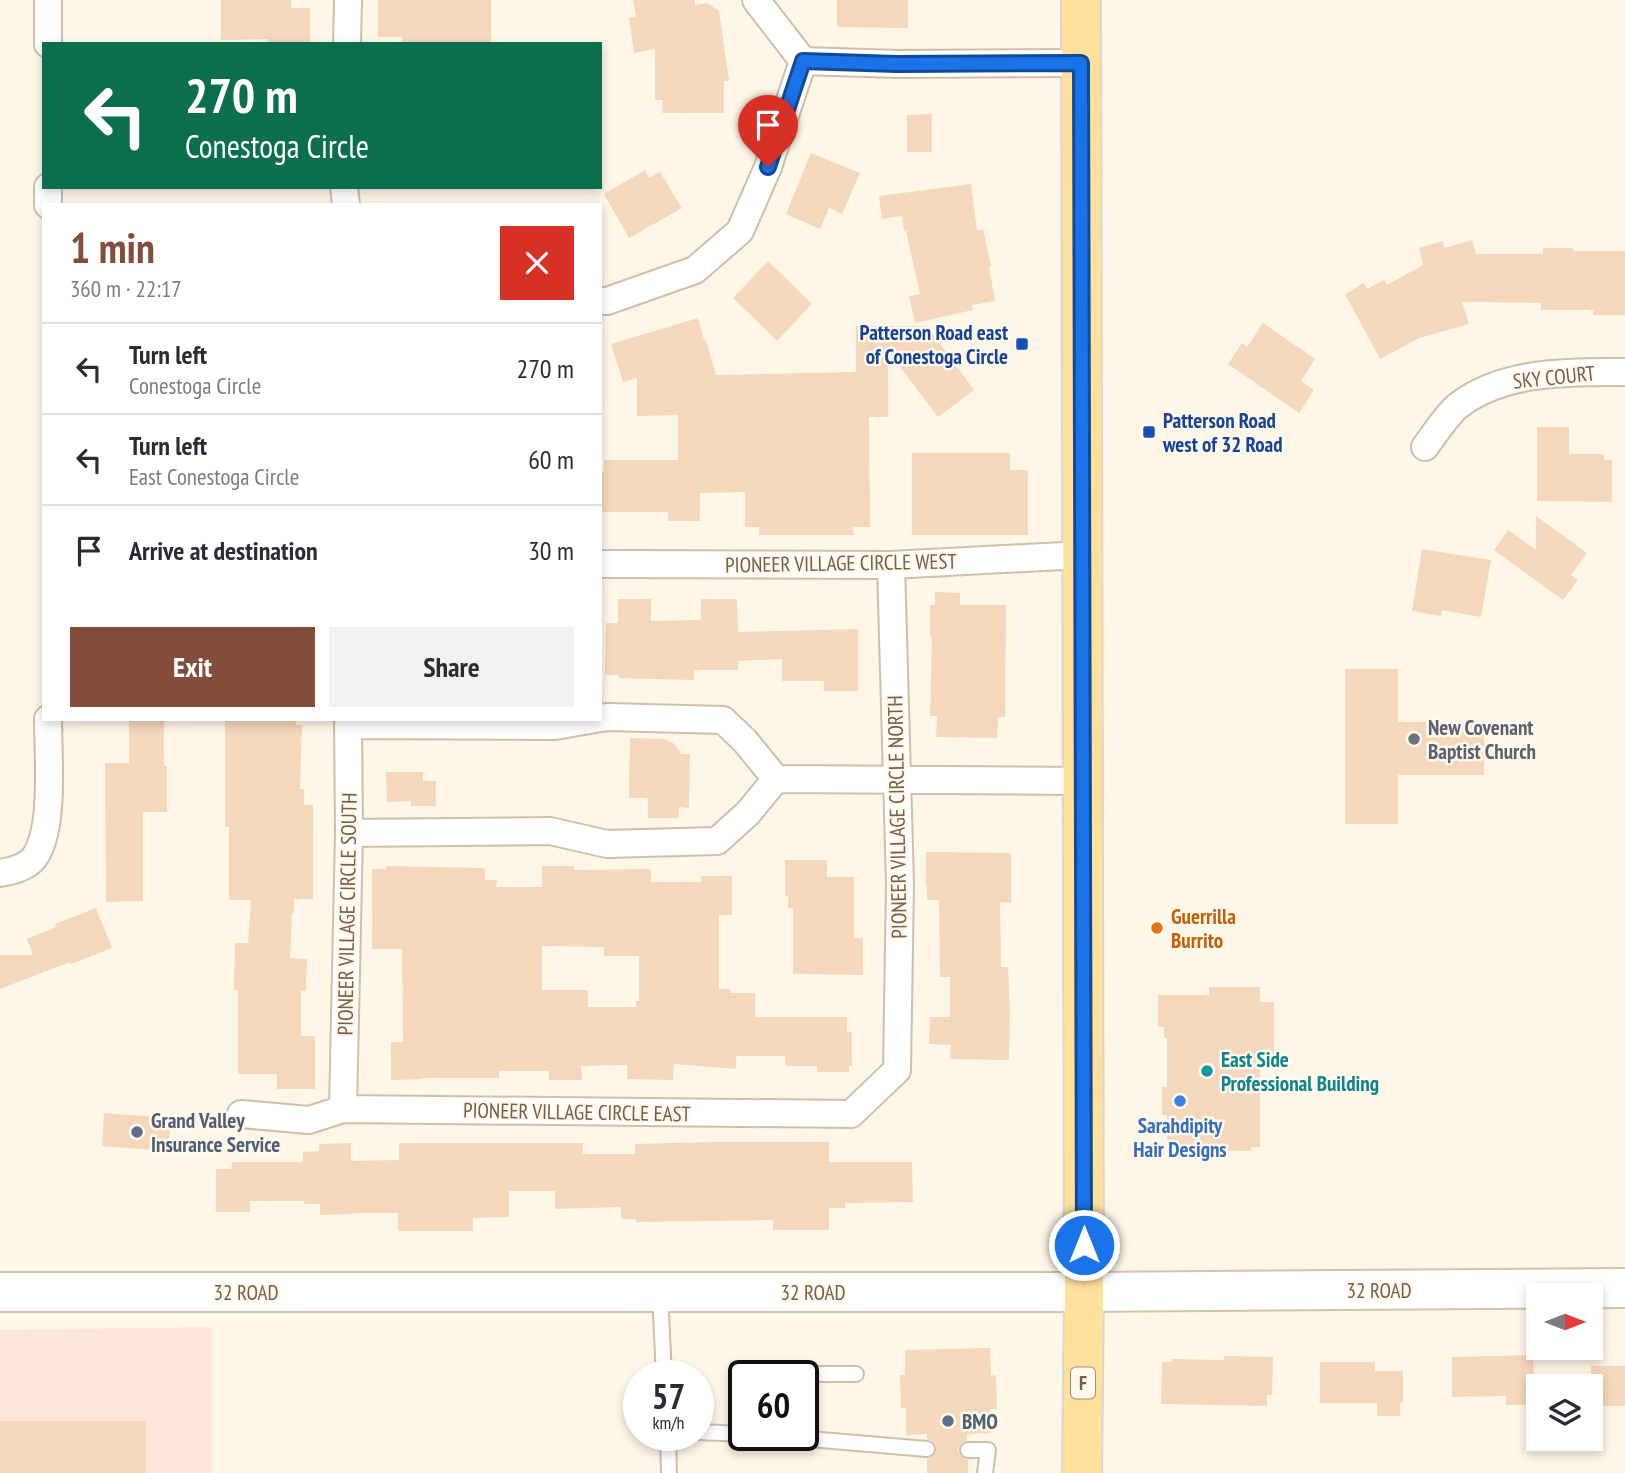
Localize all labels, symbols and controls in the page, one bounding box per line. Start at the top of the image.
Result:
text: 270 m [185,63,298,127]
icon: left [70,70,161,161]
pin [738,95,798,167]
icon: arrive [749,106,787,144]
text: Conestoga Circle [185,125,369,167]
text: 1 min [70,220,155,275]
button: close [500,226,574,300]
text: 360 m · 22:17 [70,274,182,303]
place label: Patterson Road east of Conestoga Circle [860,319,1008,370]
marker: Patterson Road east of Conestoga Circle [1014,336,1030,352]
text: Turn left [129,338,207,371]
icon: left [70,350,108,388]
text: 270 m [516,352,574,385]
street label: SKY COURT [1512,359,1597,395]
text: Conestoga Circle [129,371,261,400]
place label: Patterson Road west of 32 Road [1162,407,1283,458]
marker: Patterson Road west of 32 Road [1141,424,1157,440]
text: Turn left [129,429,207,462]
icon: left [70,441,108,479]
text: 60 m [528,443,574,476]
text: East Conestoga Circle [129,462,299,491]
icon: arrive [70,532,108,570]
text: Arrive at destination [129,534,318,567]
text: 30 m [528,534,574,567]
street label: PIONEER VILLAGE CIRCLE WEST [725,547,958,579]
button: Exit [70,627,315,707]
button: Share [329,627,574,707]
street label: PIONEER VILLAGE CIRCLE NORTH [881,695,913,939]
place label: New Covenant Baptist Church [1428,714,1536,765]
marker: New Covenant Baptist Church [1406,731,1422,747]
street label: PIONEER VILLAGE CIRCLE SOUTH [331,792,363,1036]
place label: Guerrilla Burrito [1171,903,1236,954]
marker: Guerrilla Burrito [1149,920,1165,936]
place label: East Side Professional Building [1221,1046,1379,1097]
marker: East Side Professional Building [1199,1063,1215,1079]
marker: Sarahdipity Hair Designs [1172,1093,1188,1109]
street label: PIONEER VILLAGE CIRCLE EAST [463,1097,692,1127]
place label: Grand Valley Insurance Service [151,1107,280,1158]
place label: Sarahdipity Hair Designs [1133,1112,1227,1163]
marker: Grand Valley Insurance Service [129,1124,145,1140]
position arrow [1047,1208,1121,1282]
street label: 32 ROAD [1347,1277,1411,1304]
street label: 32 ROAD [214,1279,278,1306]
street label: 32 ROAD [781,1279,845,1306]
north arrow [1526,1283,1603,1360]
map controls [1526,1283,1603,1451]
speed limit sign: 60 [728,1360,819,1451]
road number: F [1071,1368,1095,1399]
text: 57 [652,1373,685,1419]
button: layers [1526,1374,1603,1451]
place label: BMO [962,1408,998,1435]
text: km/h [653,1411,684,1434]
marker: BMO [940,1413,956,1429]

